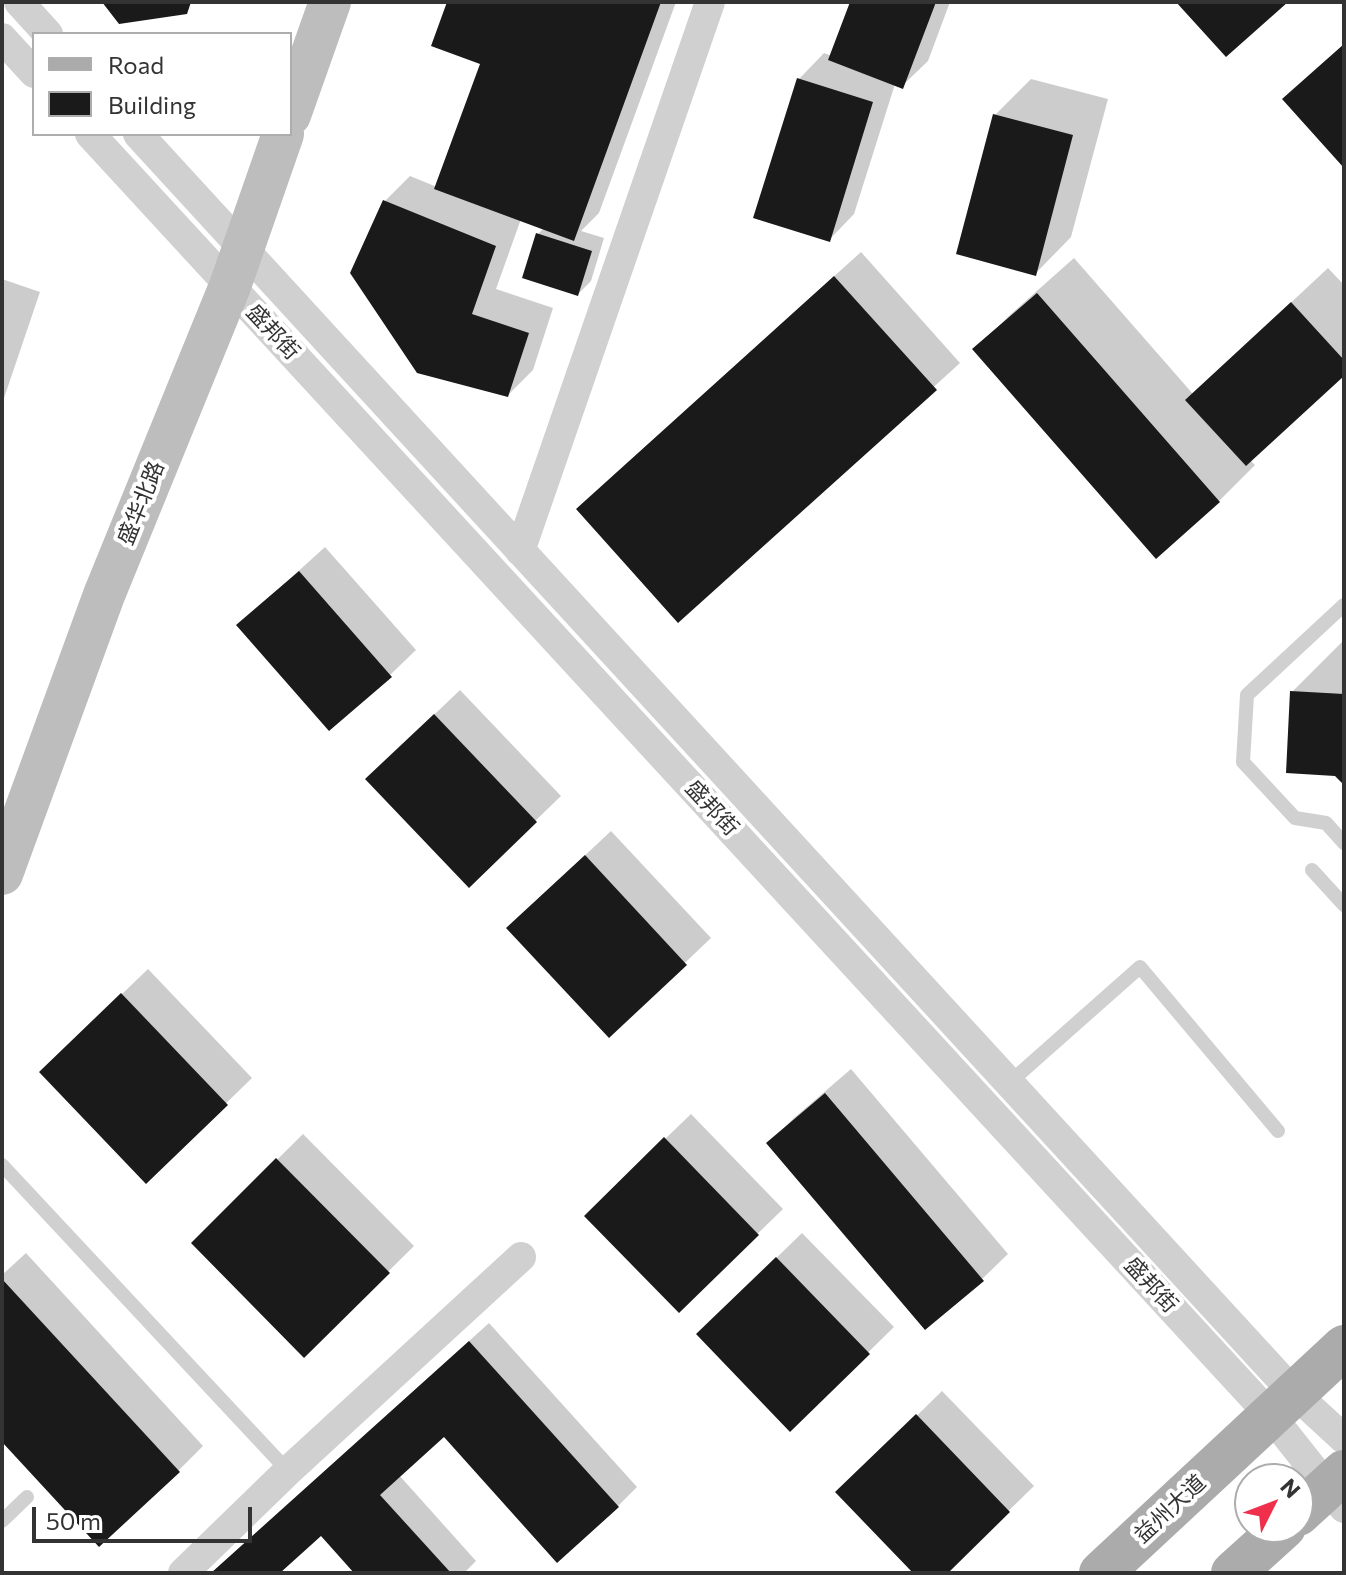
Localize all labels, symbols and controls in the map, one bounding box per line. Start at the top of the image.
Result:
legend [32,32,292,136]
text: Road [108,50,164,79]
text: Building [108,90,196,119]
street label: 盛邦街 [241,299,305,365]
street label: 盛华北路 [112,457,170,549]
street label: 盛邦街 [680,775,744,841]
street label: 盛邦街 [1119,1252,1183,1318]
north arrow [1234,1463,1314,1543]
street label: 益州大道 [1129,1469,1211,1549]
text: N [1275,1473,1306,1503]
scale bar [36,1491,256,1541]
text: 50 m [46,1506,101,1535]

